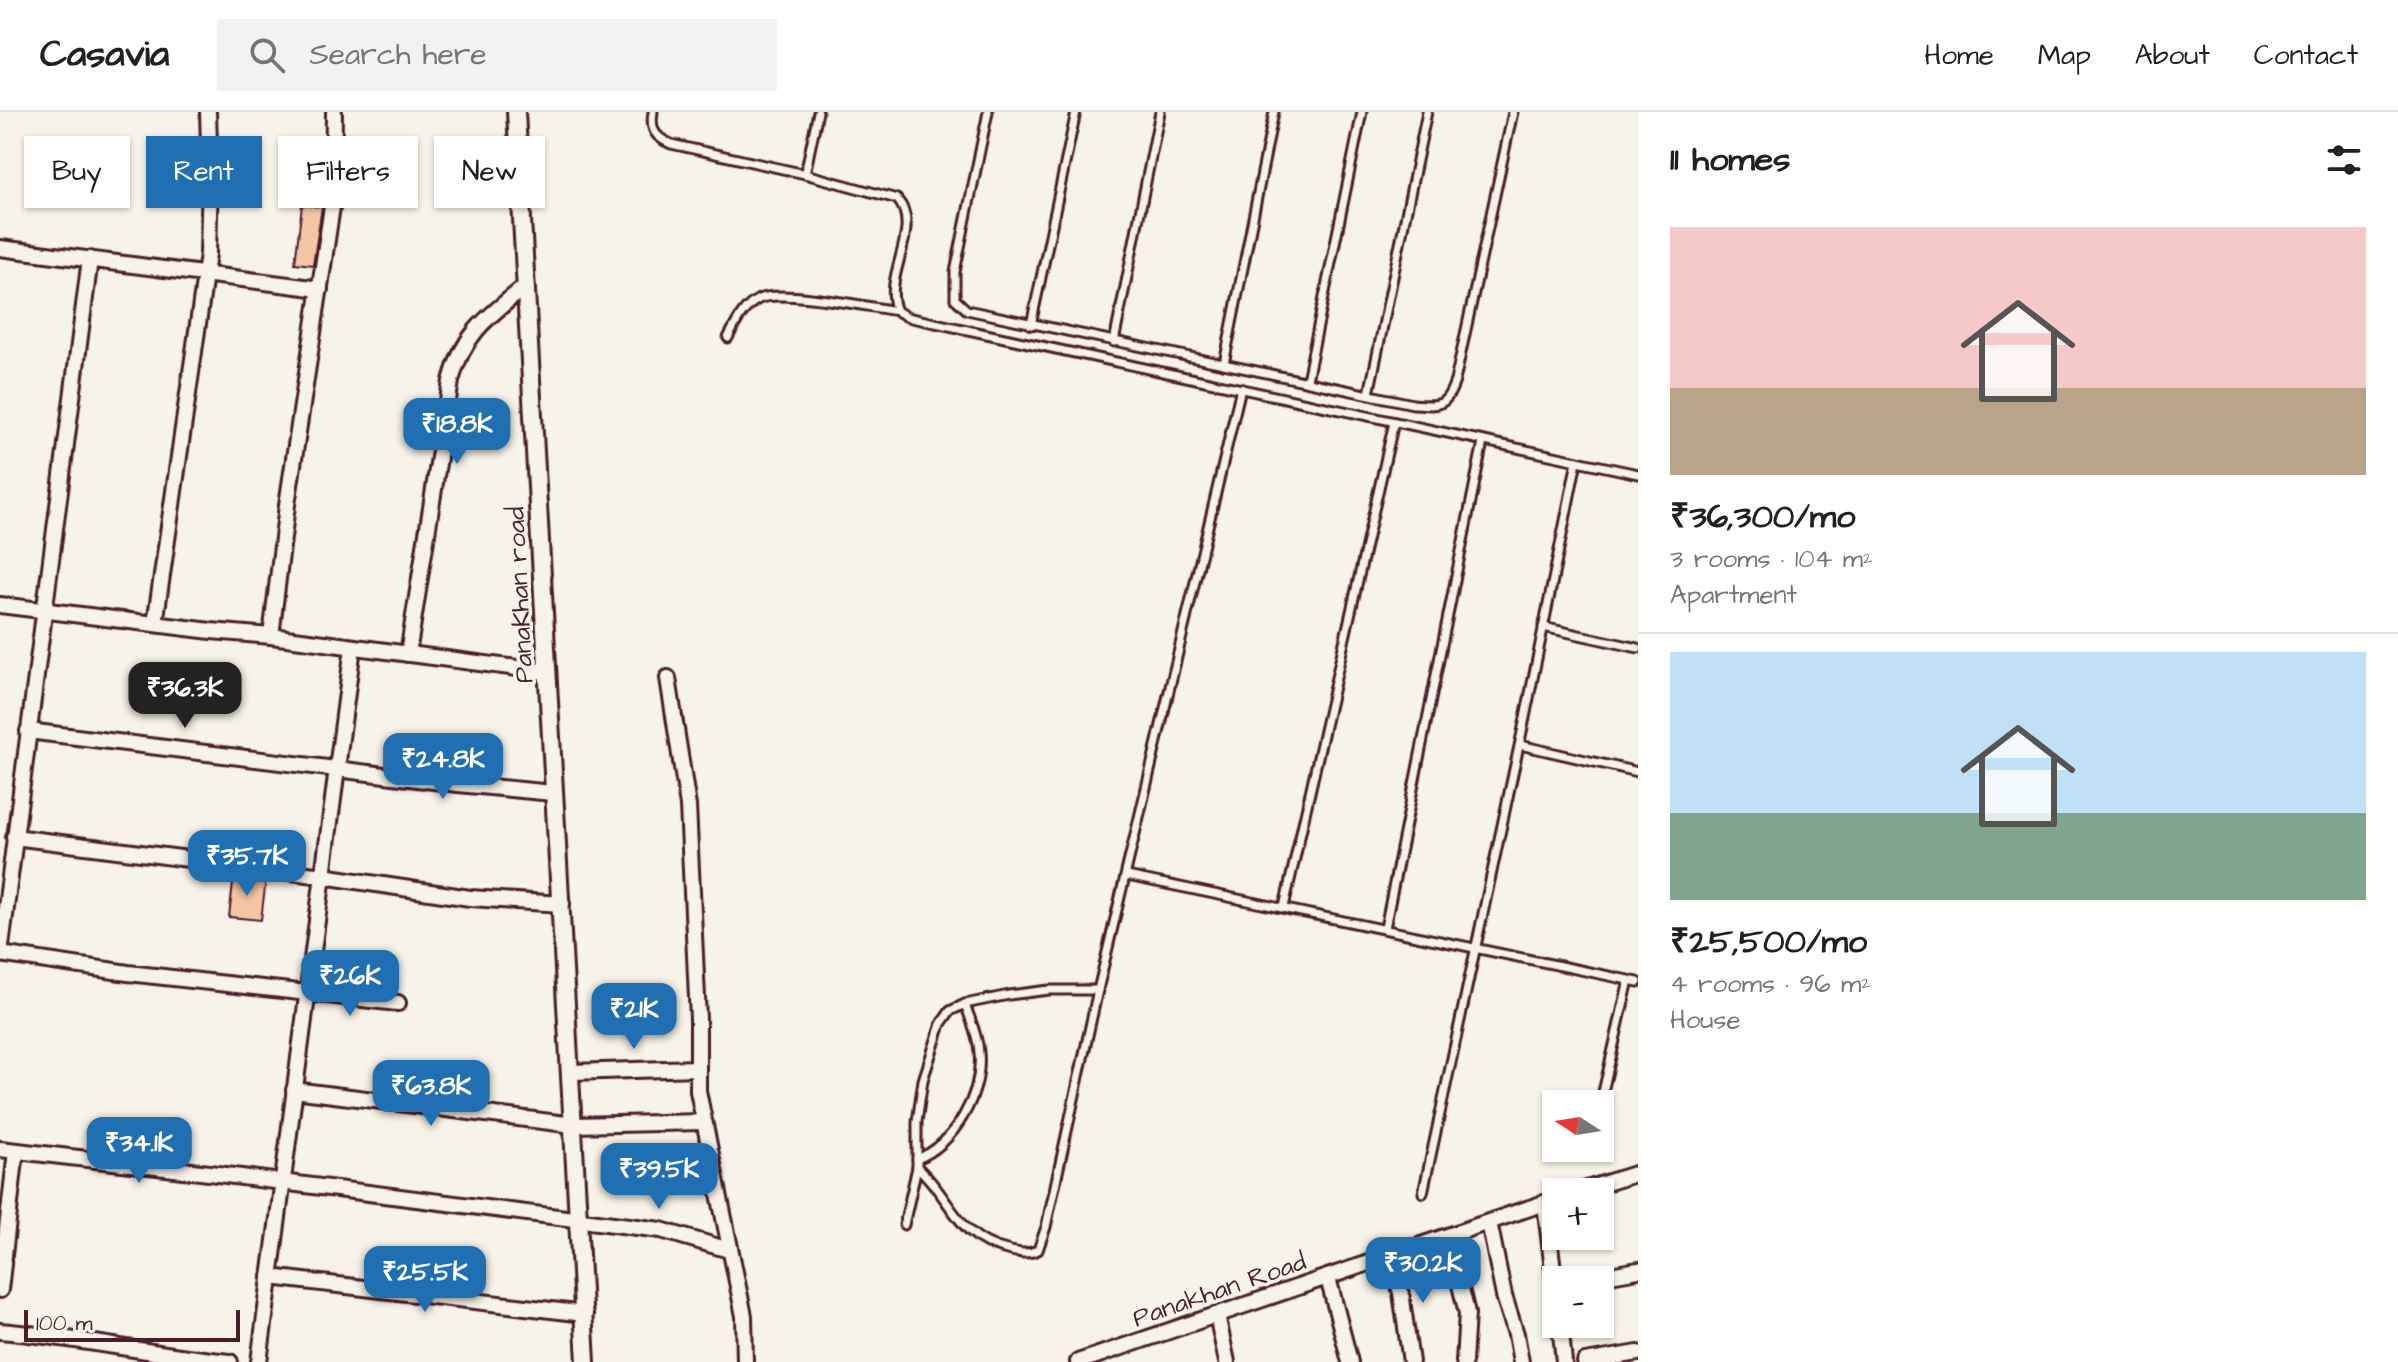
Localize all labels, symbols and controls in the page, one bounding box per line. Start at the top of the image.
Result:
search box [217,19,777,91]
text: Casavia [40,29,169,81]
icon: search [245,33,289,77]
text: Search here [309,34,486,76]
text: Home [1924,36,1994,75]
text: Map [2038,36,2091,75]
text: About [2135,36,2210,75]
text: Contact [2254,36,2358,75]
chip: Buy [24,136,130,208]
chip: Rent [146,136,262,208]
chip: Filters [278,136,418,208]
chip: New [434,136,545,208]
text: 11 homes [1670,136,1790,184]
icon: filters [2322,138,2366,182]
icon: home [1946,279,2090,423]
pin: ₹18.8K [392,398,522,466]
text: ₹18.8K [421,406,493,442]
text: ₹36,300/mo [1670,493,1855,541]
street label: PanaKhan road [497,506,543,684]
text: 3 rooms · 104 m² [1670,541,1873,577]
text: Apartment [1670,577,1797,613]
pin: ₹36.3K [120,662,250,730]
text: ₹36.3K [146,670,224,706]
icon: home [1946,704,2090,848]
pin: ₹24.8K [378,733,508,801]
text: ₹24.8K [401,741,485,777]
pin: ₹35.7K [182,830,312,898]
text: ₹35.7K [206,838,288,874]
text: ₹25,500/mo [1670,918,1867,966]
pin: ₹26K [303,950,397,1018]
text: ₹26K [319,958,381,994]
text: 4 rooms · 96 m² [1670,966,1871,1002]
pin: ₹21K [587,983,681,1051]
text: ₹21K [610,991,658,1027]
text: House [1670,1002,1741,1038]
pin: ₹63.8K [366,1060,496,1128]
text: ₹63.8K [391,1068,471,1104]
north arrow [1542,1090,1614,1162]
map controls [1542,1090,1614,1338]
pin: ₹34.1K [74,1117,204,1185]
text: ₹34.1K [105,1125,173,1161]
pin: ₹39.5K [594,1143,724,1211]
text: ₹39.5K [619,1151,699,1187]
button: + [1542,1178,1614,1250]
pin: ₹30.2K [1358,1237,1488,1305]
street label: Panakhan Road [1128,1243,1311,1336]
text: ₹30.2K [1384,1245,1462,1281]
pin: ₹25.5K [360,1246,490,1314]
text: ₹25.5K [382,1254,468,1290]
button: − [1542,1266,1614,1338]
scale bar [24,1306,240,1342]
text: 100 m [36,1308,93,1339]

